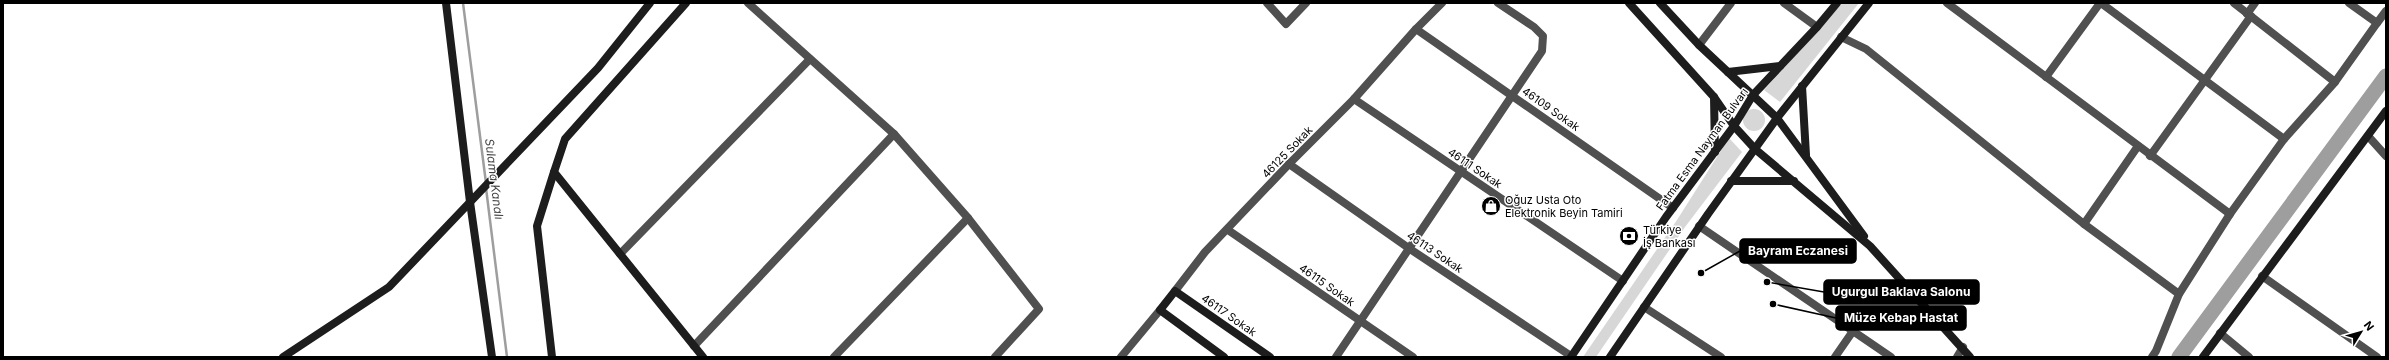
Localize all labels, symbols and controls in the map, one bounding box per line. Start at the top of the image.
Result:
street label: 46109 Sokak [1519,84,1583,134]
street label: Fatma Esma Nayman Bulvarı [1653,85,1751,213]
street label: 46125 Sokak [1259,123,1315,181]
water label: Sulama Kanalı [482,138,507,220]
street label: 46111 Sokak [1445,145,1505,191]
place label: Oğuz Usta Oto Elektronik Beyin Tamiri [1505,193,1623,220]
shop icon: Oğuz Usta Oto Elektronik Beyin Tamiri [1480,195,1502,217]
place label: Türkiye İş Bankası [1643,223,1695,250]
bank icon: Türkiye İş Bankası [1618,225,1640,247]
street label: 46113 Sokak [1404,228,1466,276]
callout: Bayram Eczanesi [1740,239,1856,263]
text: Bayram Eczanesi [1748,243,1848,258]
street label: 46115 Sokak [1297,261,1357,309]
callout: Ugurgul Baklava Salonu [1824,280,1979,304]
text: Ugurgul Baklava Salonu [1832,284,1970,299]
street label: 46117 Sokak [1199,291,1259,339]
callout: Müze Kebap Hastat [1836,306,1966,330]
text: Müze Kebap Hastat [1844,310,1959,325]
north arrow [2341,312,2381,352]
text: N [2361,318,2377,334]

